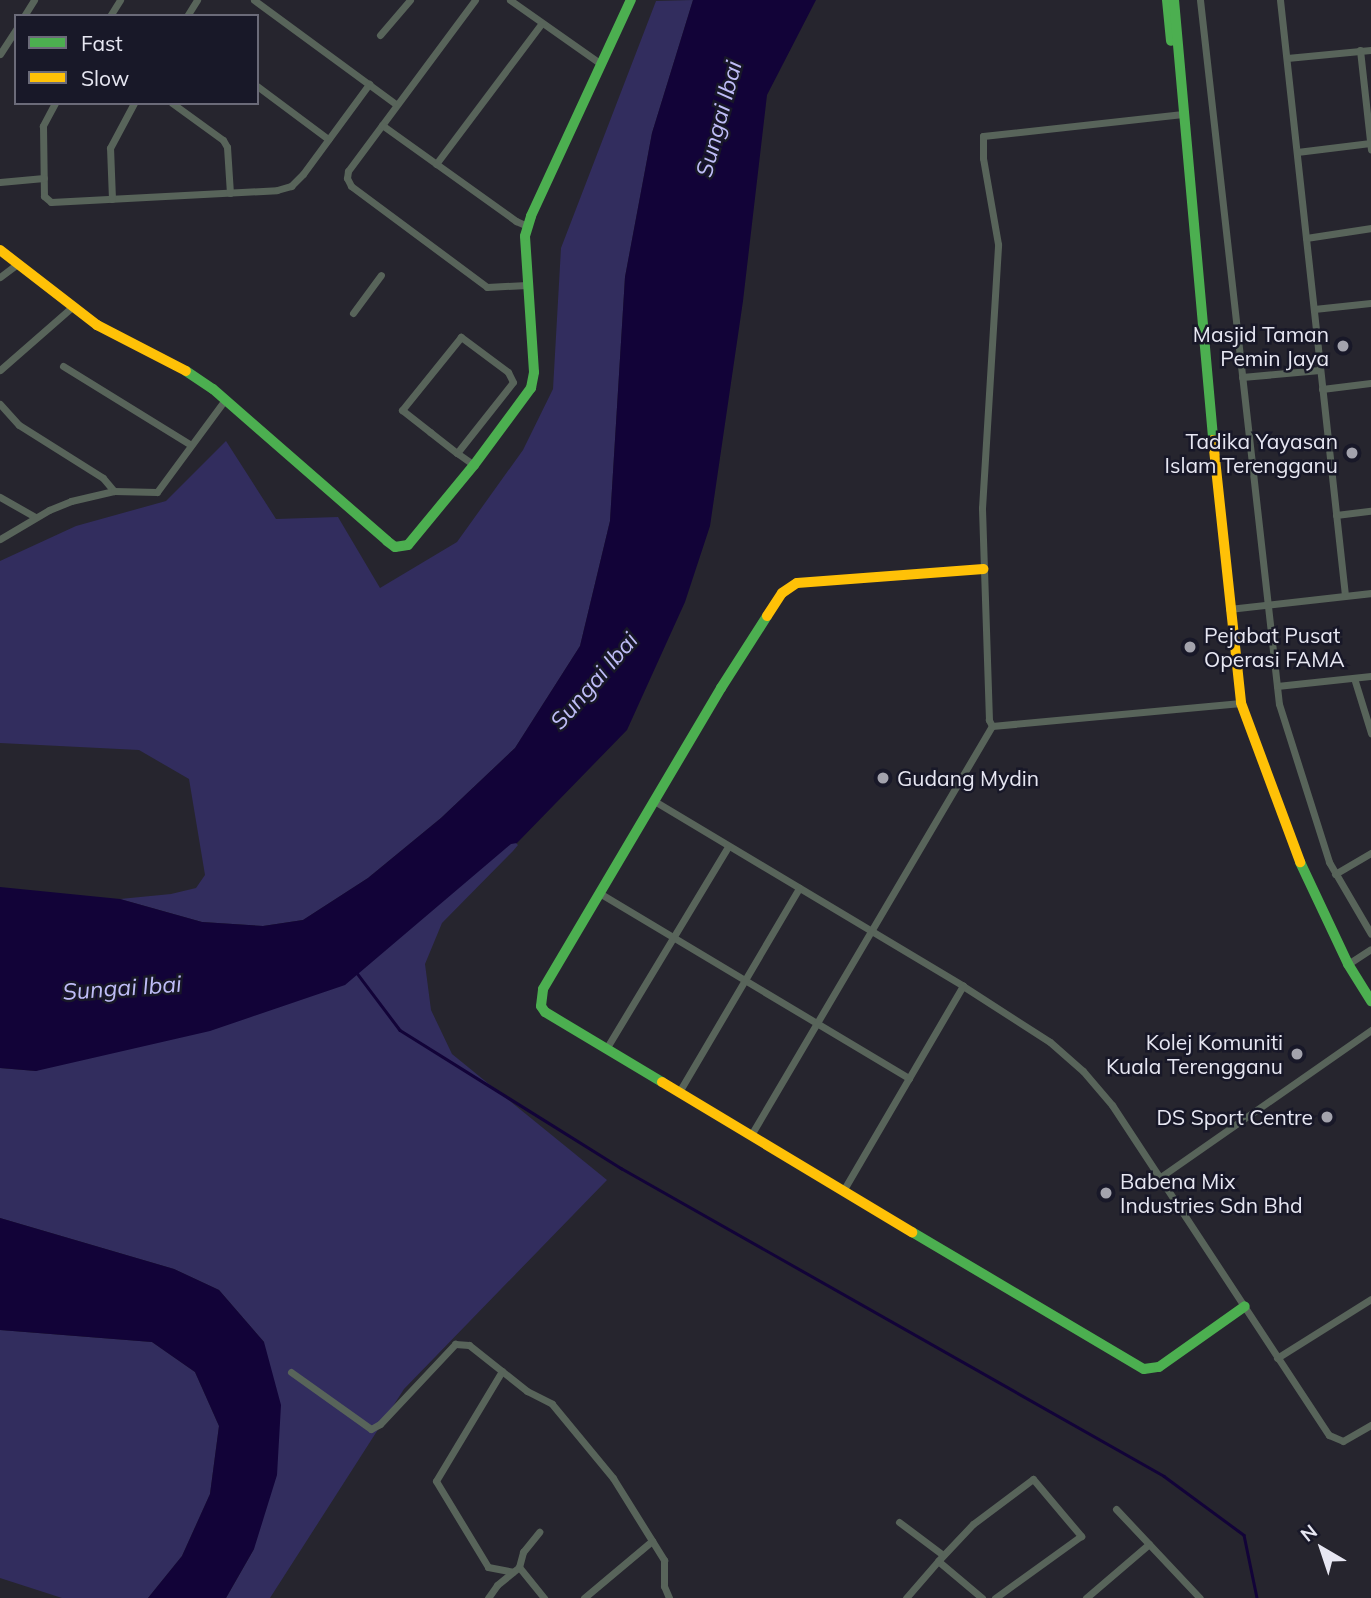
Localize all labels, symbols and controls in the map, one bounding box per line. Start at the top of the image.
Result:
legend [14,14,259,105]
text: Fast [81,30,123,56]
water label: Sungai Ibai [690,58,748,180]
text: Slow [81,65,129,91]
place label: Masjid Taman Pemin Jaya [1193,321,1329,371]
marker: Masjid Taman Pemin Jaya [1335,338,1351,354]
place label: Tadika Yayasan Islam Terengganu [1165,428,1338,478]
marker: Tadika Yayasan Islam Terengganu [1344,445,1360,461]
place label: Pejabat Pusat Operasi FAMA [1204,622,1345,672]
water label: Sungai Ibai [544,627,644,735]
marker: Pejabat Pusat Operasi FAMA [1182,639,1198,655]
place label: Gudang Mydin [897,765,1039,791]
marker: Gudang Mydin [875,770,891,786]
water label: Sungai Ibai [62,970,182,1006]
place label: Kolej Komuniti Kuala Terengganu [1106,1029,1283,1079]
marker: Kolej Komuniti Kuala Terengganu [1289,1046,1305,1062]
place label: DS Sport Centre [1156,1104,1313,1130]
marker: DS Sport Centre [1319,1109,1335,1125]
place label: Babena Mix Industries Sdn Bhd [1120,1168,1303,1218]
marker: Babena Mix Industries Sdn Bhd [1098,1185,1114,1201]
north arrow [1287,1514,1357,1584]
text: N [1296,1519,1322,1547]

